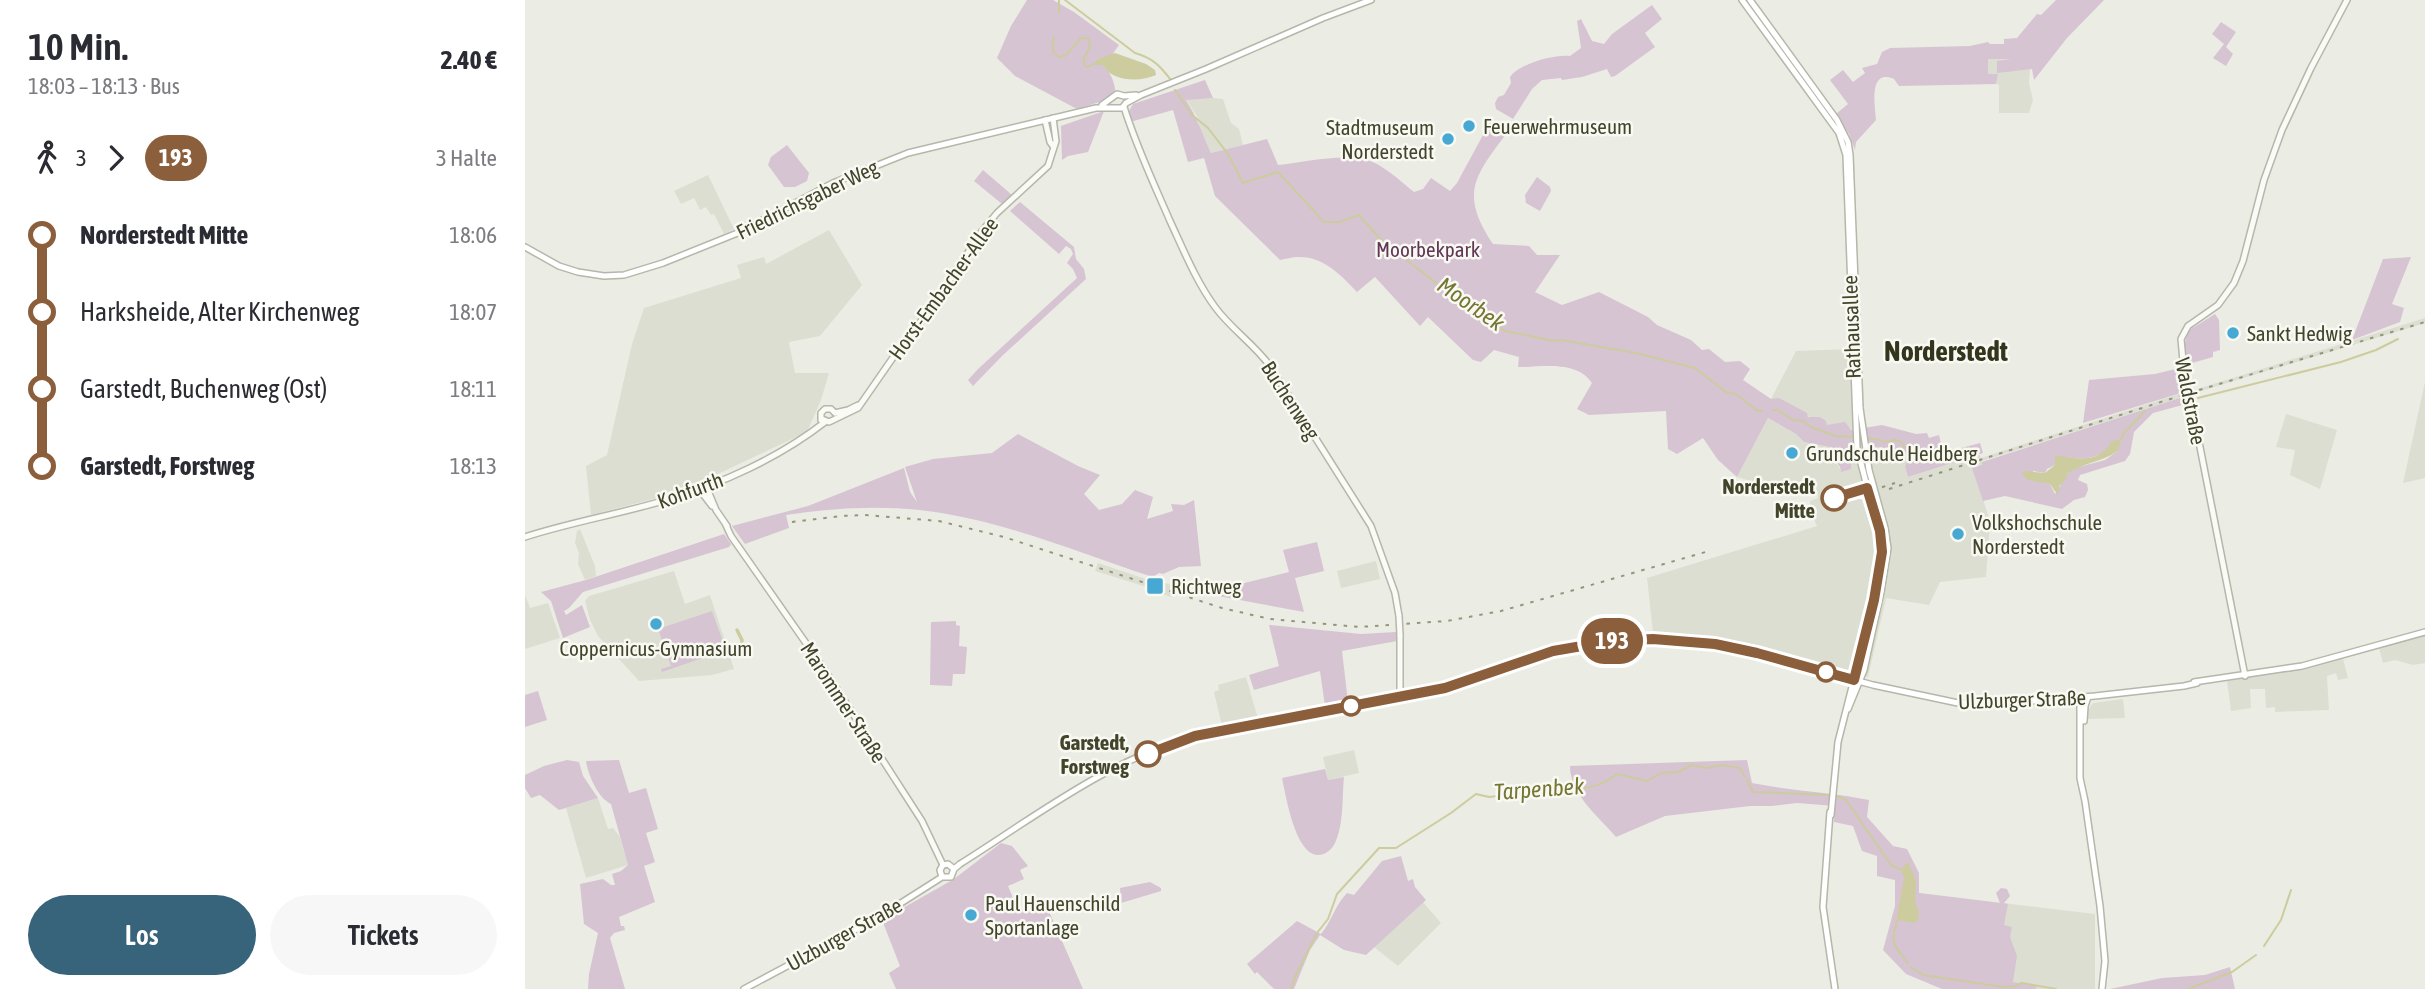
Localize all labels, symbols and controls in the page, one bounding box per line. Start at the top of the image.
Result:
text: 10 Min. [28,25,128,68]
text: 2.40 € [440,45,497,75]
text: 18:03 – 18:13 · Bus [28,73,180,99]
place label: Feuerwehrmuseum [1483,114,1632,138]
place label: Stadtmuseum Norderstedt [1326,115,1434,163]
marker: Feuerwehrmuseum [1461,118,1477,134]
marker: Stadtmuseum Norderstedt [1440,131,1456,147]
icon: walk [28,139,66,177]
icon: forward [97,139,135,177]
text: 193 [159,144,193,171]
text: 3 [76,145,87,171]
text: 3 Halte [436,145,497,171]
street label: Friedrichsgaber Weg [732,154,882,244]
street label: Horst-Embacher-Allee [883,212,1003,364]
text: Norderstedt Mitte [80,220,248,250]
text: 18:06 [449,222,497,248]
park label: Moorbekpark [1376,237,1480,261]
water label: Moorbek [1433,272,1510,337]
street label: Rathausallee [1837,275,1865,379]
text: Harksheide, Alter Kirchenweg [80,297,359,327]
text: 18:07 [449,299,497,325]
place label: Sankt Hedwig [2247,321,2352,345]
marker: Sankt Hedwig [2225,325,2241,341]
district label: Norderstedt [1884,335,2008,367]
street label: Waldstraße [2171,355,2211,447]
street label: Buchenweg [1257,356,1325,444]
text: Garstedt, Buchenweg (Ost) [80,374,327,404]
text: 18:11 [450,376,497,402]
place label: Grundschule Heidberg [1806,441,1978,465]
marker: Grundschule Heidberg [1784,445,1800,461]
text: Garstedt, Forstweg [80,451,254,481]
text: 18:13 [450,453,497,479]
street label: Kohfurth [654,467,726,513]
place label: Norderstedt Mitte [1722,474,1815,522]
marker: Norderstedt Mitte [1821,485,1847,511]
place label: Volkshochschule Norderstedt [1972,510,2102,558]
marker: Volkshochschule Norderstedt [1950,526,1966,542]
place label: Richtweg [1171,574,1241,598]
marker: Richtweg [1145,576,1165,596]
marker: Coppernicus-Gymnasium [648,616,664,632]
line badge: 193 [1572,618,1652,664]
text: 193 [1595,627,1629,654]
place label: Coppernicus-Gymnasium [560,636,752,660]
street label: Marommer Straße [796,637,892,767]
unlabelled marker [1816,662,1836,682]
street label: Ulzburger Straße [1958,685,2086,713]
unlabelled marker [1341,696,1361,716]
place label: Garstedt, Forstweg [1059,730,1130,778]
marker: Garstedt, Forstweg [1135,741,1161,767]
water label: Tarpenbek [1493,773,1586,805]
place label: Paul Hauenschild Sportanlage [985,891,1121,939]
street label: Ulzburger Straße [782,892,906,976]
button: Los [28,895,256,975]
button: Tickets [270,895,497,975]
marker: Paul Hauenschild Sportanlage [963,907,979,923]

